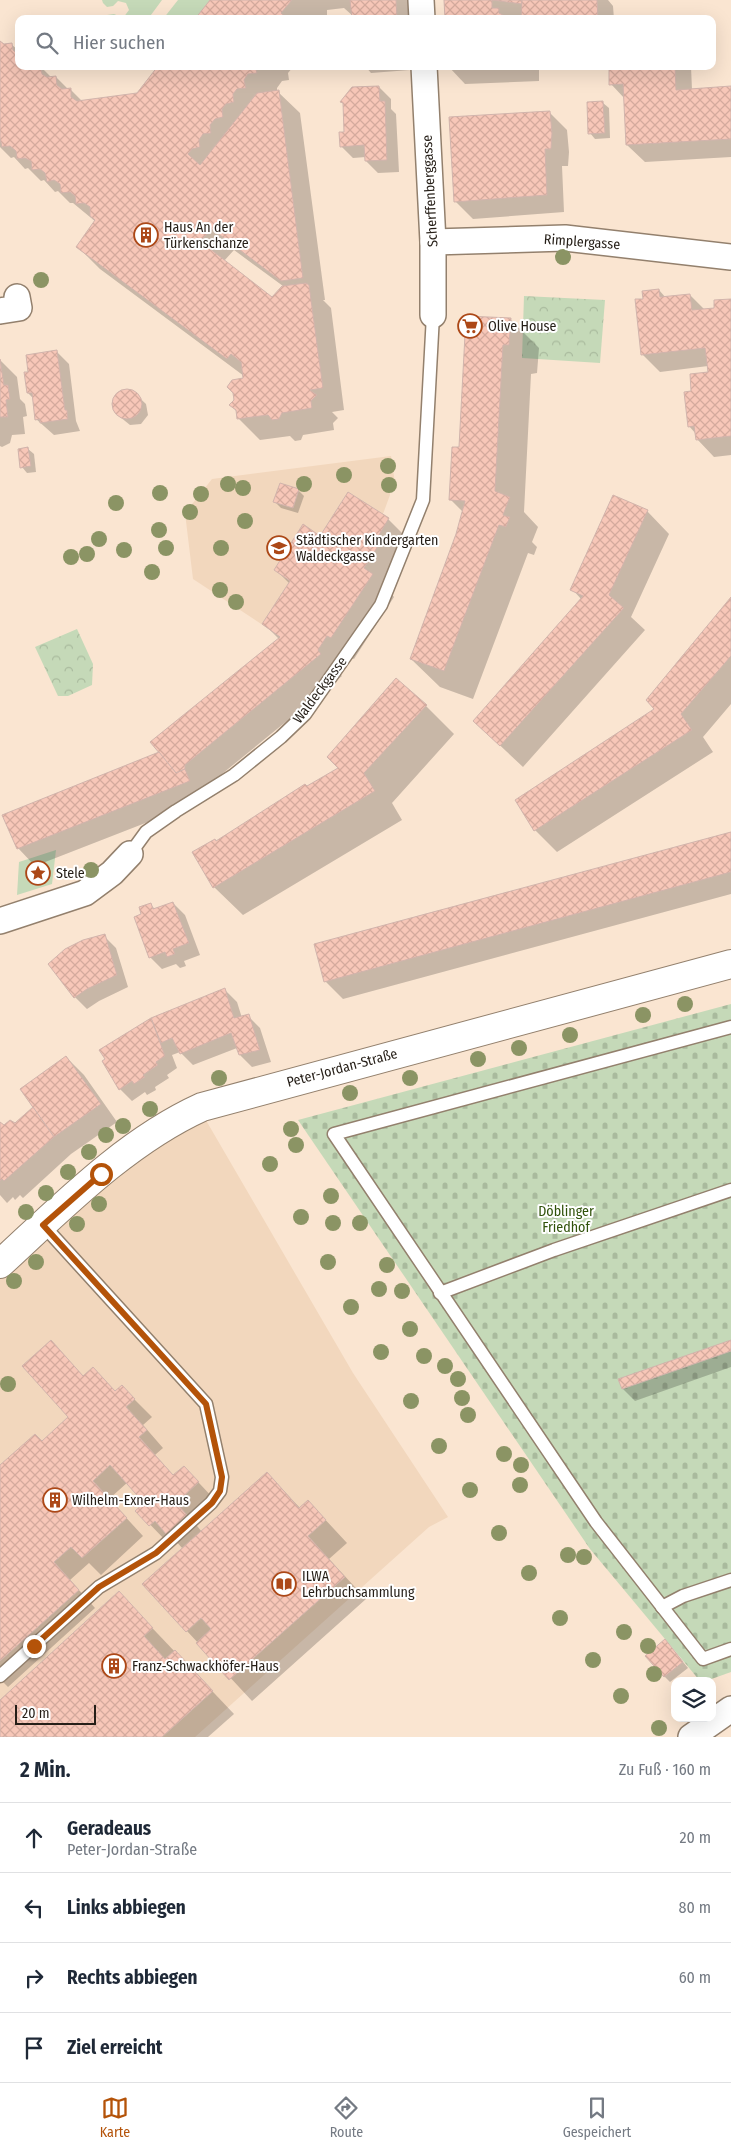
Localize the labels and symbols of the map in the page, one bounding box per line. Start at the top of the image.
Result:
street label: Scherffenberggasse [419,134,441,248]
place label: Haus An der Türkenschanze [164,219,249,252]
building icon: Haus An der Türkenschanze [133,222,159,248]
street label: Rimplergasse [543,231,621,253]
supermarket icon: Olive House [457,313,483,339]
place label: Olive House [488,318,557,335]
place label: Städtischer Kindergarten Waldeckgasse [296,532,438,565]
school or university icon: Städtischer Kindergarten Waldeckgasse [266,535,292,561]
street label: Waldeckgasse [289,653,351,727]
place icon: Stele [25,860,51,886]
place label: Stele [56,865,85,882]
street label: Peter-Jordan-Straße [285,1045,399,1091]
route start [90,1163,113,1186]
park label: Döblinger Friedhof [538,1203,594,1236]
building icon: Wilhelm-Exner-Haus [42,1487,68,1513]
place label: Wilhelm-Exner-Haus [72,1492,189,1509]
place label: ILWA Lehrbuchsammlung [302,1568,415,1601]
library icon: ILWA Lehrbuchsammlung [271,1571,297,1597]
route end [23,1635,46,1658]
building icon: Franz-Schwackhöfer-Haus [101,1653,127,1679]
place label: Franz-Schwackhöfer-Haus [132,1658,279,1675]
scale bar [15,1702,96,1725]

